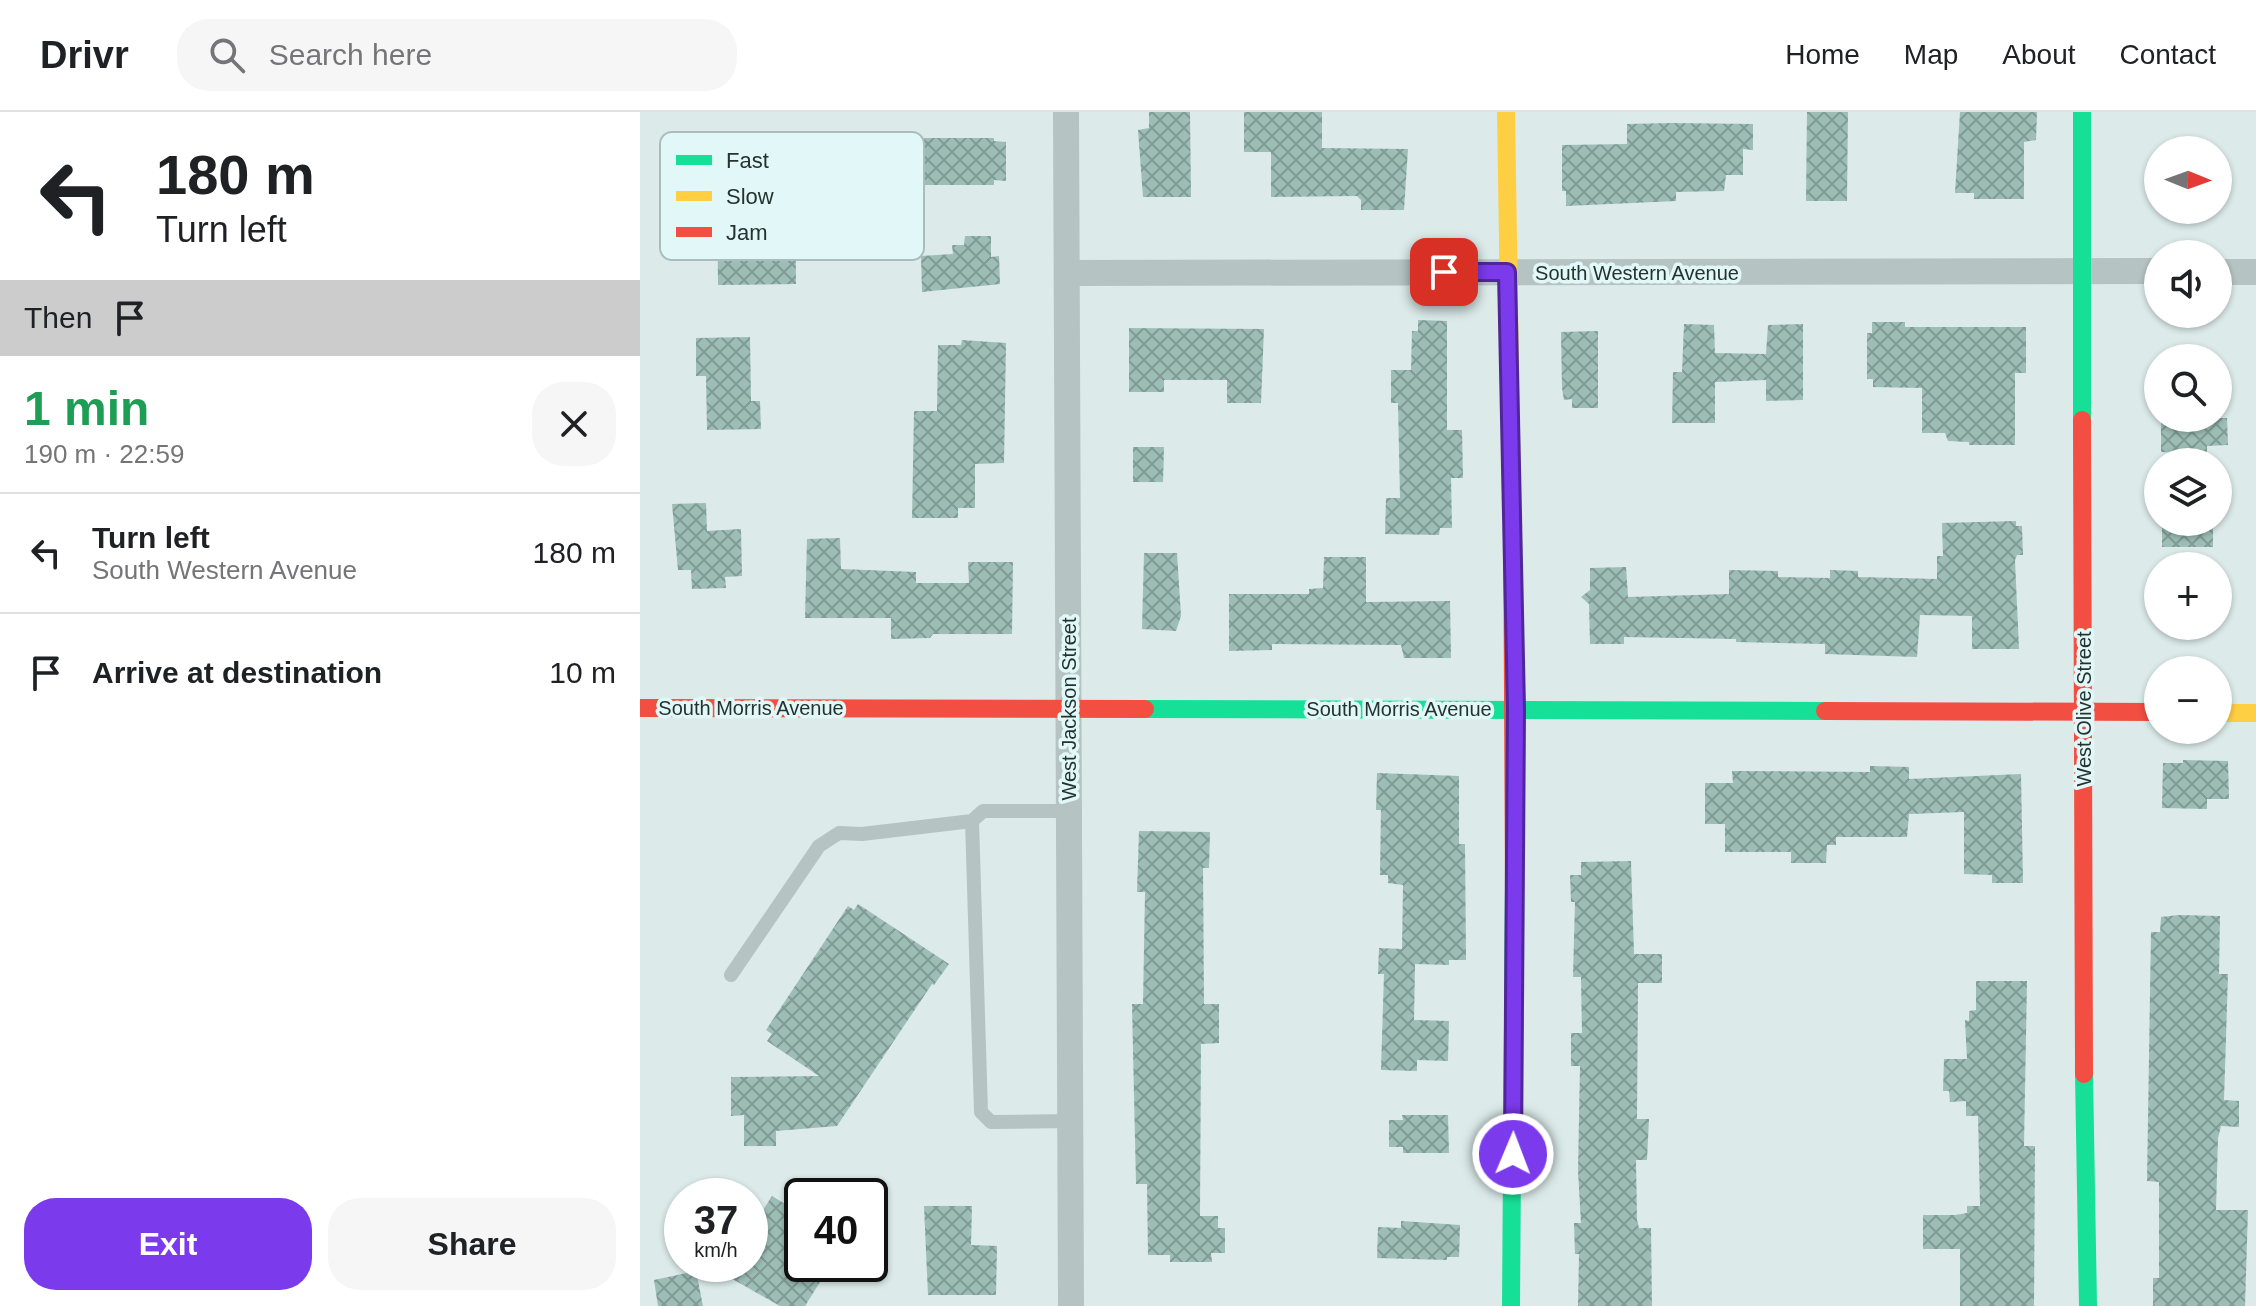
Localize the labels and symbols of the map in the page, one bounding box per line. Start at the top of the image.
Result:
legend [660,132,924,260]
north arrow [2144,136,2232,224]
text: Fast [726,148,769,173]
text: Slow [726,184,774,209]
text: Jam [726,220,768,245]
pin [1410,238,1478,306]
street label: South Western Avenue [1535,262,1739,284]
street label: West Jackson Street [1058,617,1080,801]
street label: West Olive Street [2073,631,2095,787]
street label: South Morris Avenue [658,697,844,719]
street label: South Morris Avenue [1306,698,1492,720]
position arrow [1471,1112,1555,1196]
speed limit sign: 40 [784,1178,888,1282]

